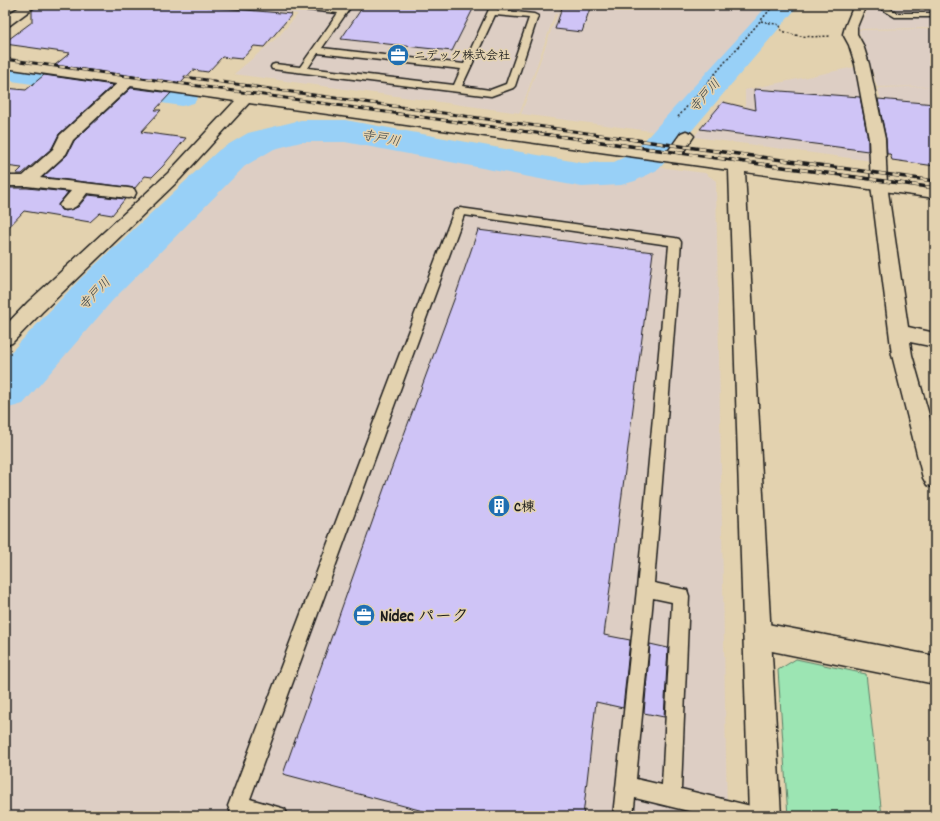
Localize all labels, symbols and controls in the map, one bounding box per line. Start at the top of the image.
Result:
office icon: ニデック株式会社 [385,42,411,68]
place label: ニデック株式会社 [414,48,510,65]
water label: 寺戸川 [686,76,726,118]
water label: 寺戸川 [360,126,401,153]
water label: 寺戸川 [75,274,116,315]
building icon: C棟 [486,493,512,519]
place label: C棟 [514,498,536,518]
office icon: Nidec パーク [351,602,377,628]
place label: Nidec パーク [380,606,469,630]

